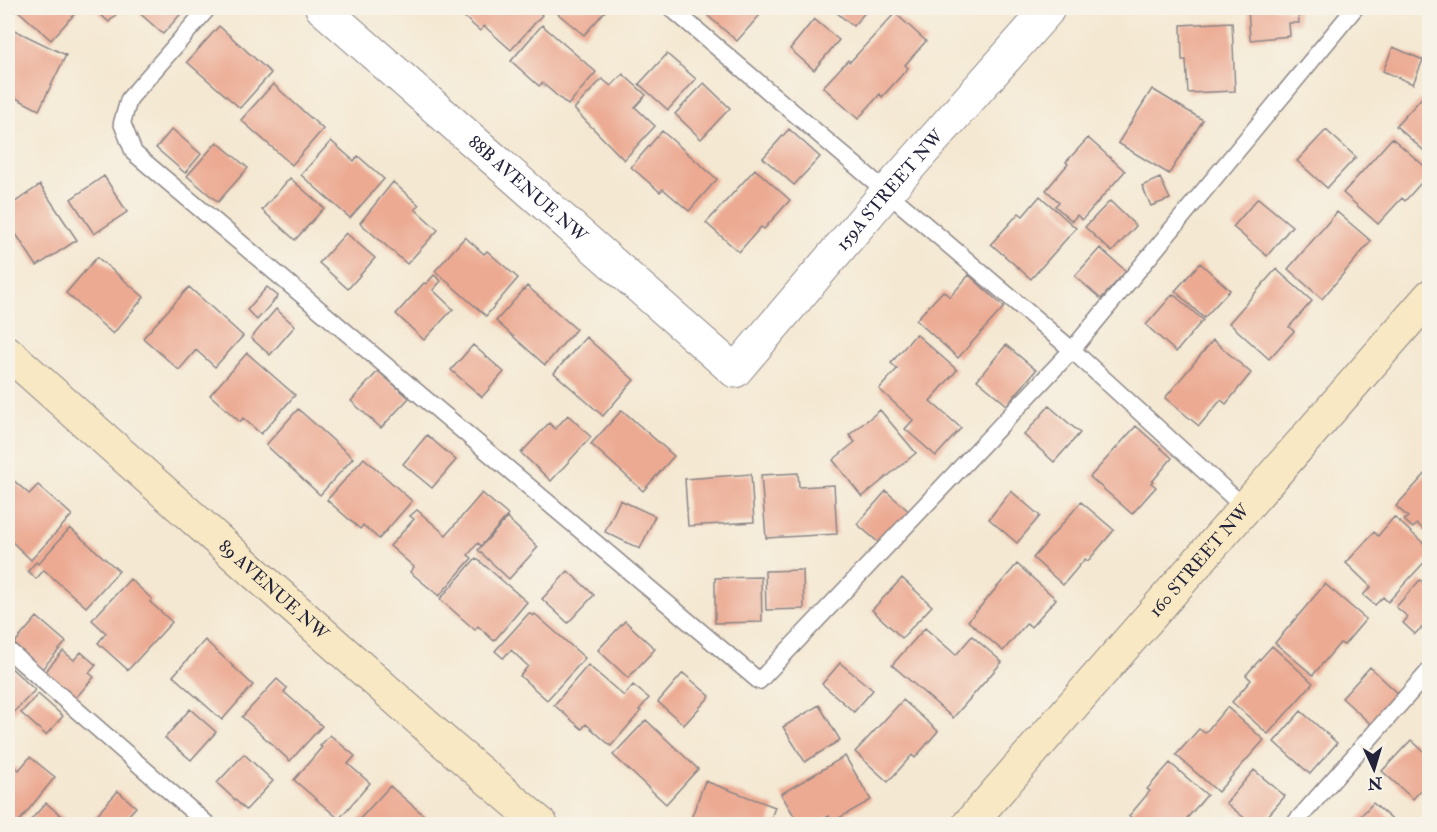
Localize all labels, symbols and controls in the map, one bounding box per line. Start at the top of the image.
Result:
street label: 159A STREET NW [831,124,949,255]
street label: 88B AVENUE NW [464,130,593,248]
street label: 160 STREET NW [1144,499,1255,622]
street label: 89 AVENUE NW [214,535,334,645]
north arrow [1344,739,1404,799]
text: N [1366,772,1384,793]

